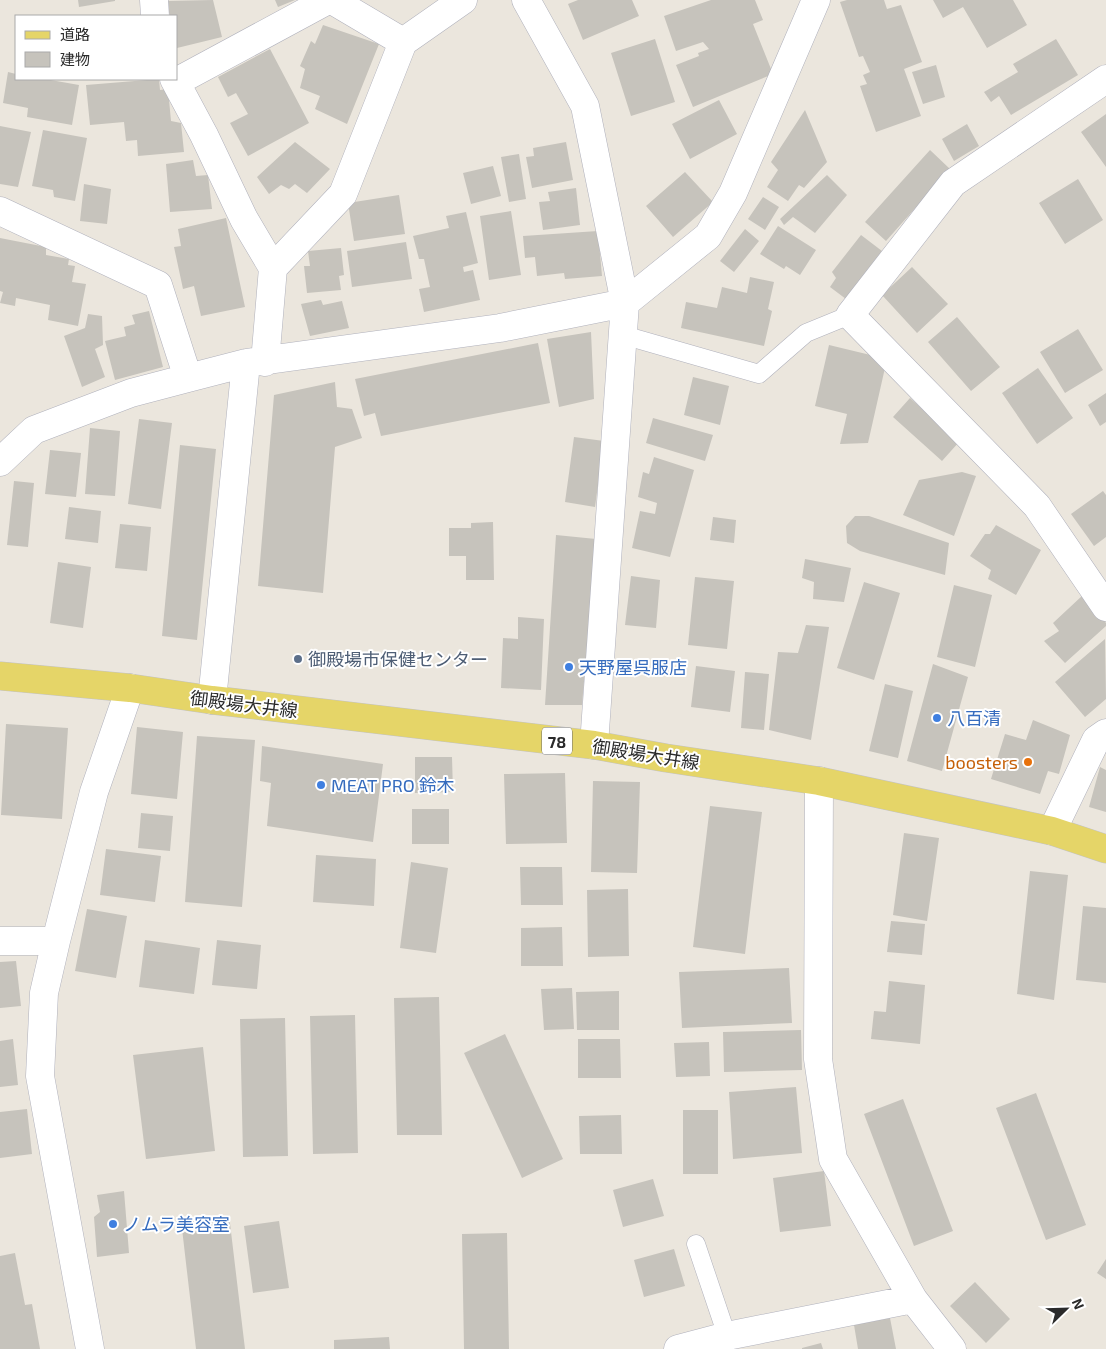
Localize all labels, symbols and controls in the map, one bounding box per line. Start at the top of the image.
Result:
legend [15,15,178,80]
text: 道路 [60,25,90,43]
text: 建物 [60,50,90,68]
place label: 御殿場市保健センター [308,648,488,670]
marker: 御殿場市保健センター [292,653,304,665]
place label: 天野屋呉服店 [579,656,687,678]
marker: 天野屋呉服店 [563,661,575,673]
street label: 御殿場大井線 [189,687,299,721]
place label: 八百清 [947,707,1001,729]
marker: 八百清 [931,712,943,724]
road number: 78 [542,728,572,754]
street label: 御殿場大井線 [591,735,701,773]
place label: boosters [945,751,1018,773]
marker: boosters [1022,756,1034,768]
place label: MEAT PRO 鈴木 [331,774,455,796]
marker: MEAT PRO 鈴木 [315,779,327,791]
place label: ノムラ美容室 [123,1213,230,1235]
marker: ノムラ美容室 [107,1218,119,1230]
north arrow [1041,1284,1091,1334]
text: N [1069,1296,1088,1312]

